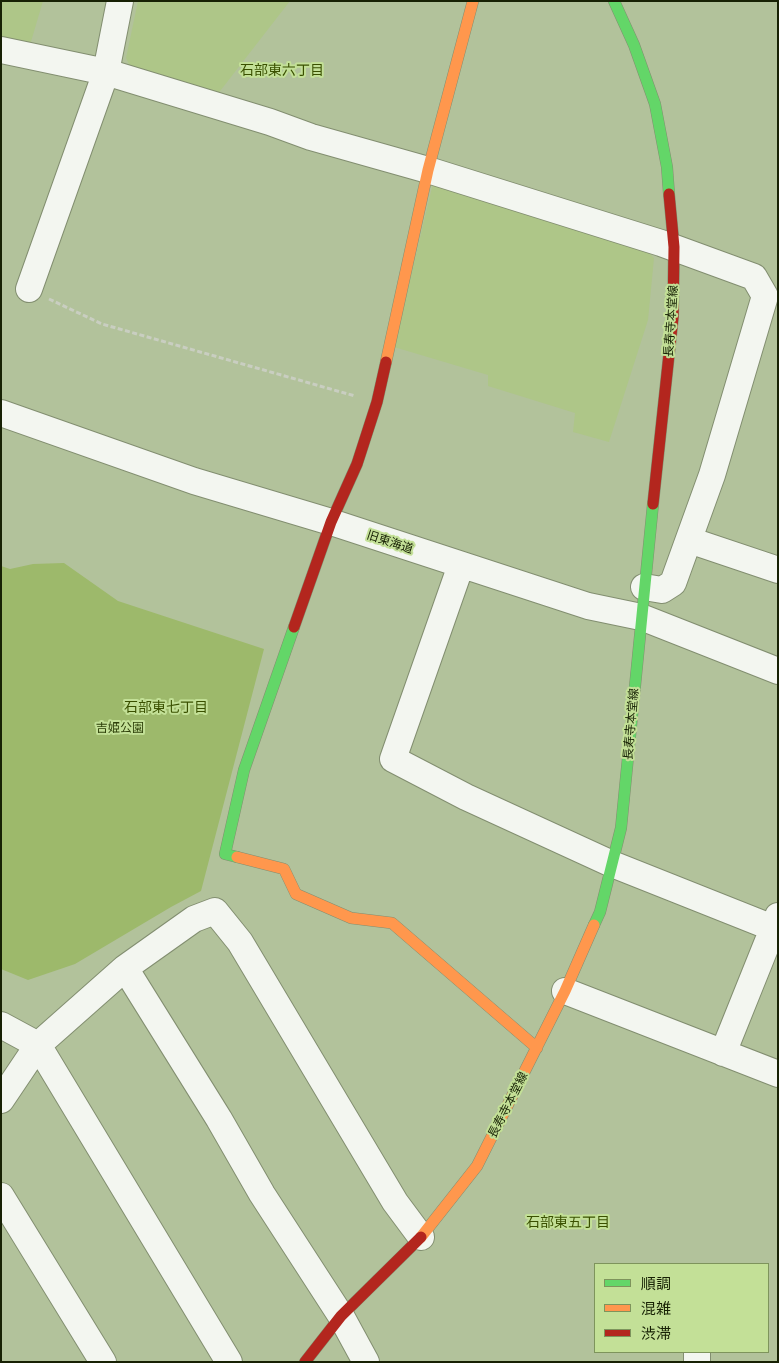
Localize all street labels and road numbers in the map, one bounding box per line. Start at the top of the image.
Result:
street label: 長寿寺本堂線 [661,285,681,357]
street label: 旧東海道 [365,528,415,556]
street label: 長寿寺本堂線 [621,688,641,760]
street label: 長寿寺本堂線 [485,1070,531,1140]

